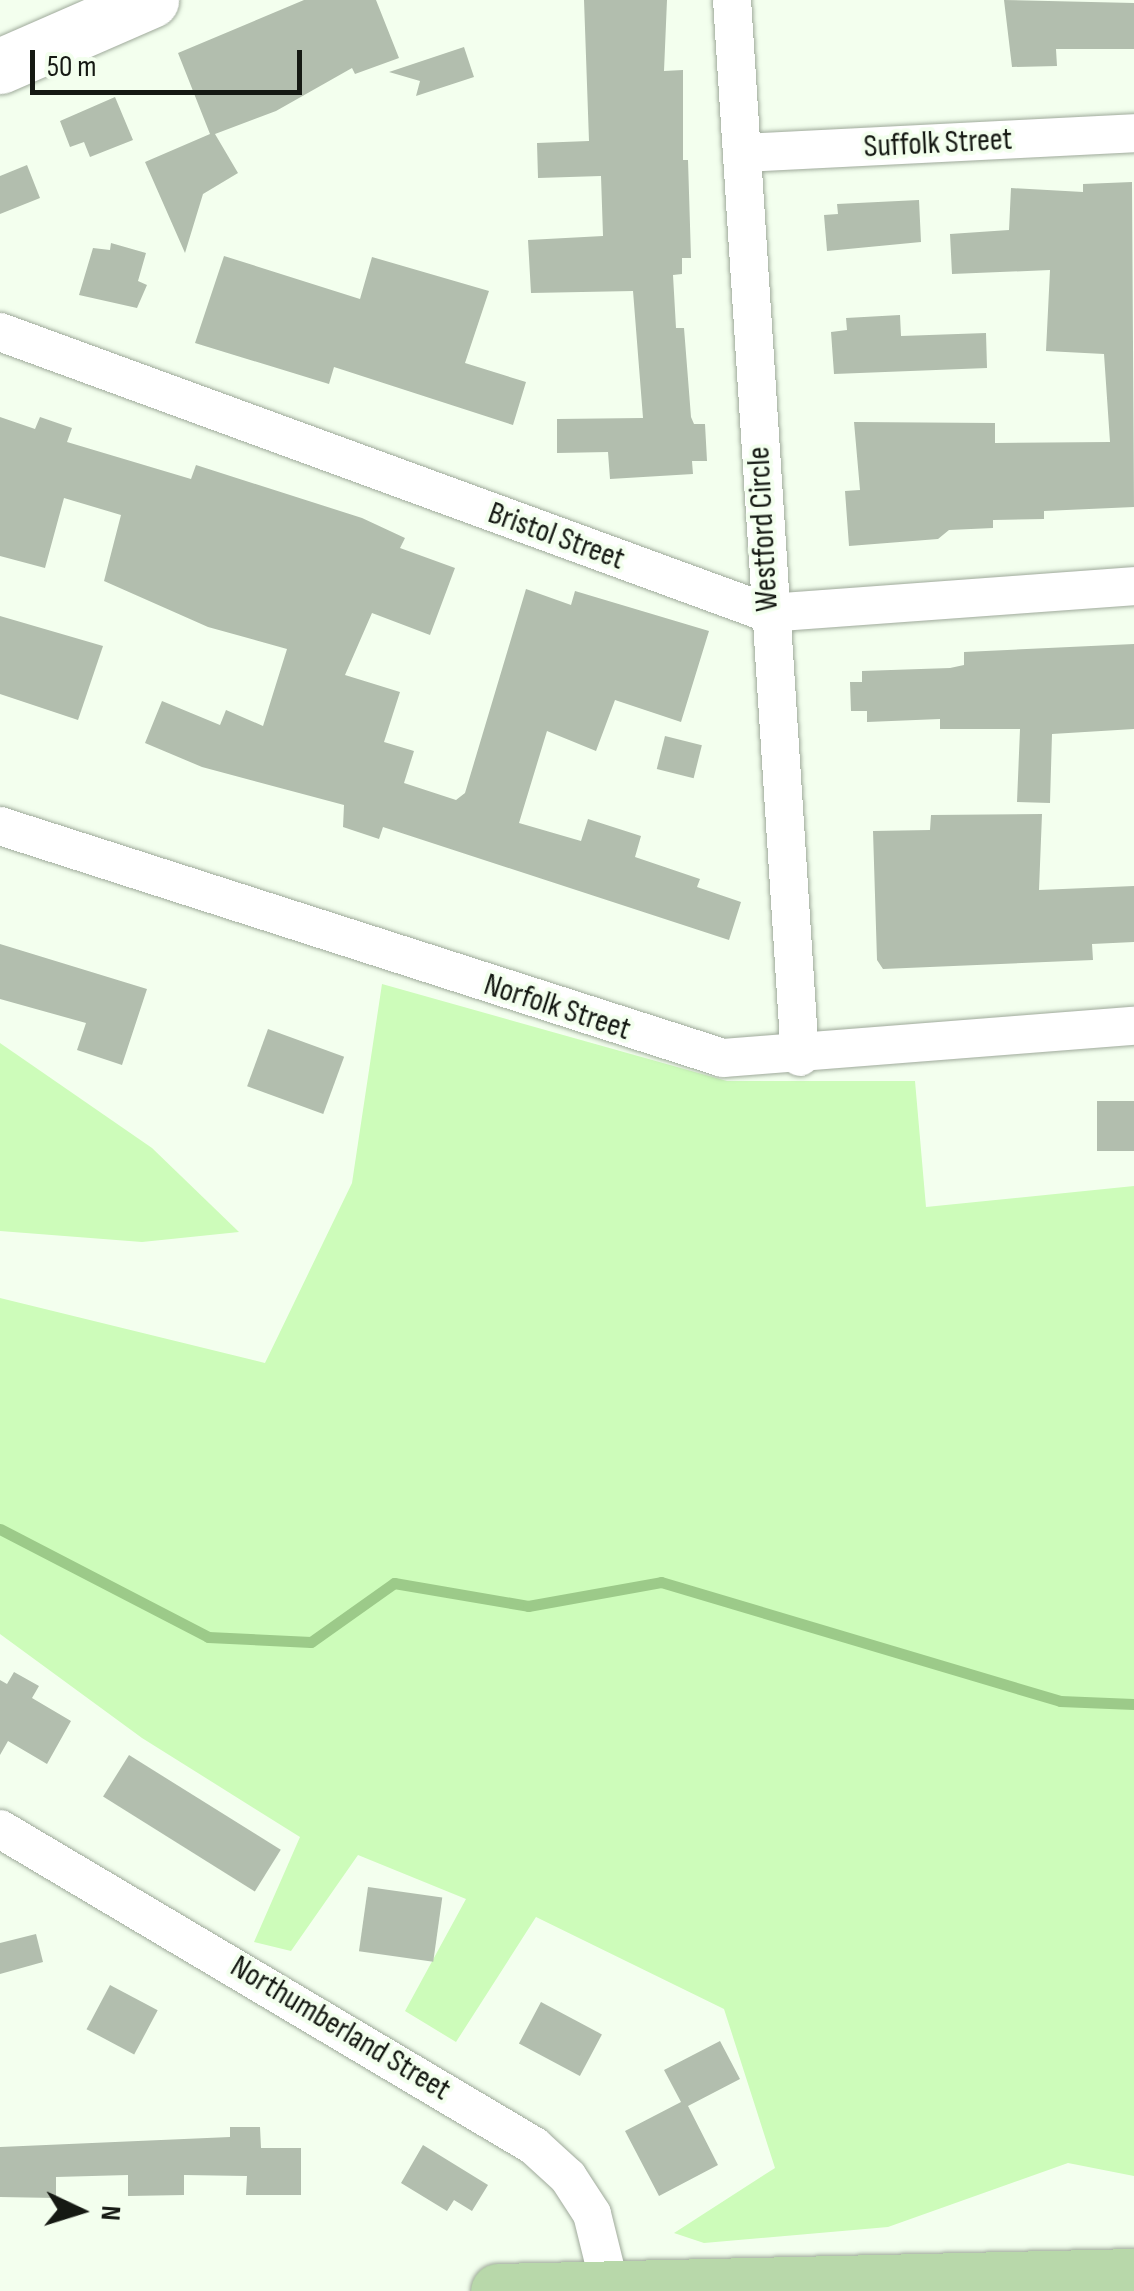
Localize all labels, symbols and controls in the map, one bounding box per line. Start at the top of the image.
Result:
scale bar [35,30,308,92]
text: 50 m [47,49,96,85]
street label: Suffolk Street [863,121,1013,167]
street label: Westford Circle [741,446,787,612]
street label: Bristol Street [483,495,629,579]
street label: Norfolk Street [479,966,635,1050]
street label: Northumberland Street [223,1948,457,2110]
north arrow [30,2161,130,2261]
text: N [93,2205,127,2222]

